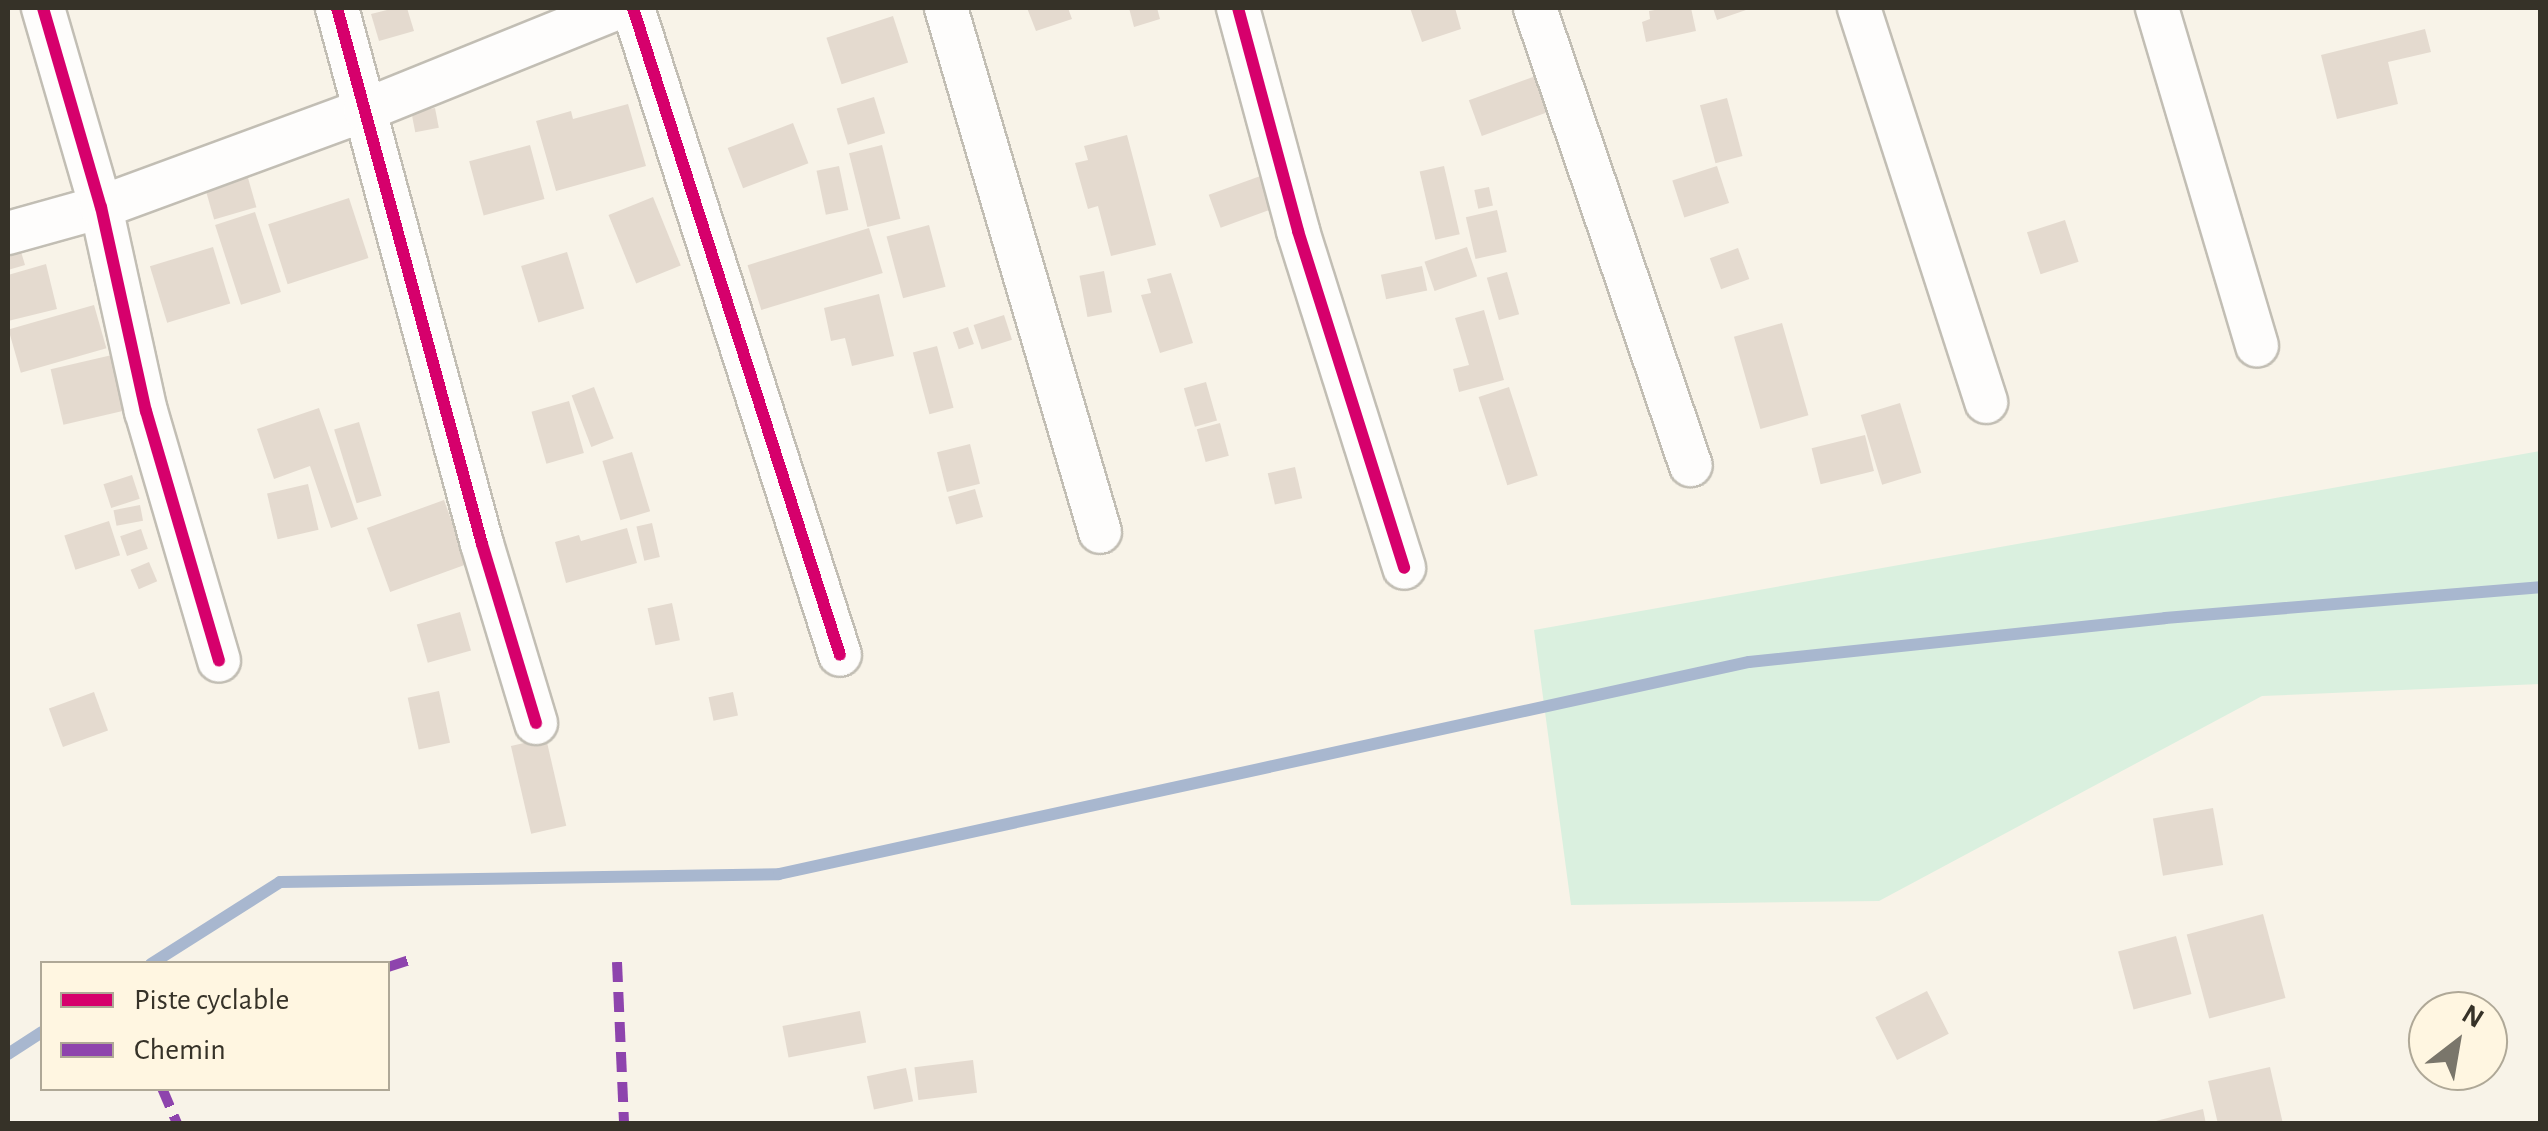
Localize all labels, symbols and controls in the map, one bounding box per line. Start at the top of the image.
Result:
legend [40,961,390,1091]
text: Piste cyclable [134,985,289,1015]
north arrow [2408,991,2508,1091]
text: N [2457,1000,2488,1034]
text: Chemin [134,1035,226,1065]

